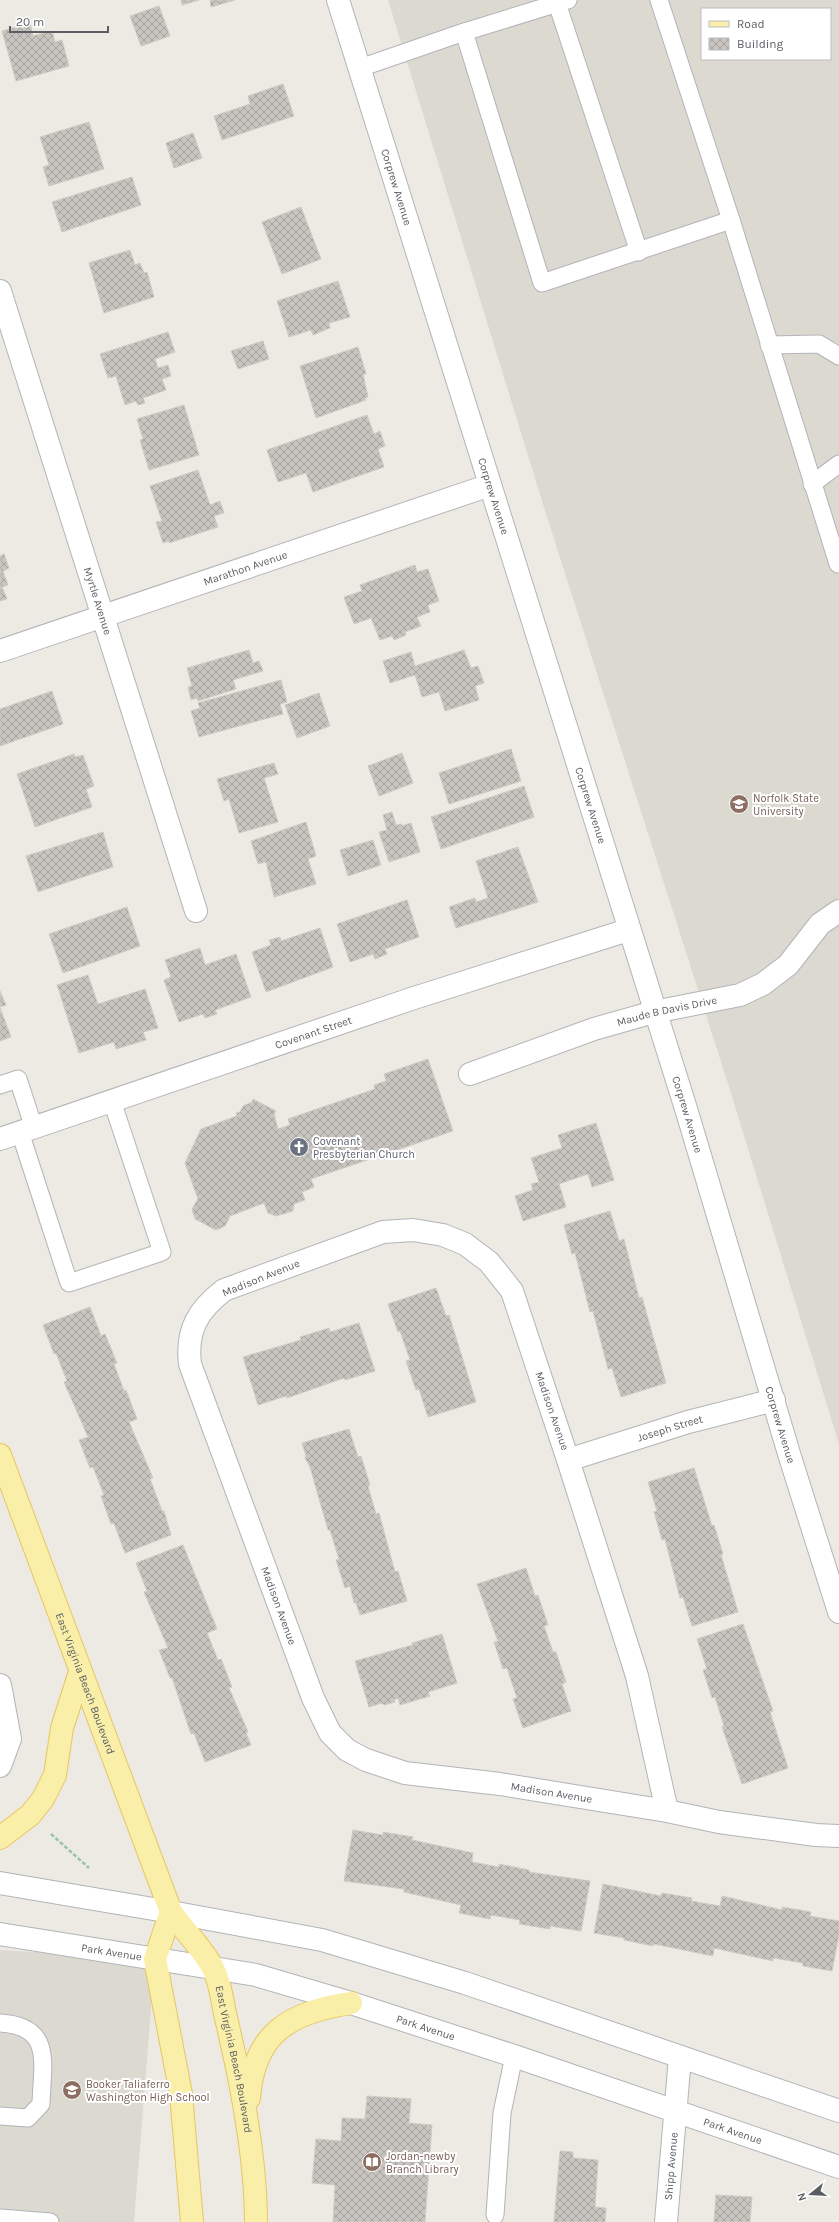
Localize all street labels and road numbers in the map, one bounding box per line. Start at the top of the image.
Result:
street label: Corprew Avenue [379,147,415,227]
street label: Corprew Avenue [476,456,512,536]
street label: Marathon Avenue [202,548,289,588]
street label: Myrtle Avenue [81,565,115,637]
street label: Corprew Avenue [573,765,609,846]
street label: Maude B Davis Drive [615,993,718,1029]
street label: Covenant Street [273,1013,353,1051]
street label: Corprew Avenue [670,1074,705,1155]
street label: Madison Avenue [220,1256,302,1299]
street label: Madison Avenue [532,1370,572,1452]
street label: Corprew Avenue [763,1385,798,1465]
street label: Joseph Street [636,1412,704,1444]
street label: Madison Avenue [259,1565,299,1647]
street label: East Virginia Beach Boulevard [53,1611,118,1756]
street label: Madison Avenue [510,1779,594,1805]
street label: Park Avenue [80,1941,143,1963]
street label: East Virginia Beach Boulevard [213,1984,255,2134]
street label: Park Avenue [395,2012,457,2043]
street label: Park Avenue [702,2115,764,2147]
street label: Shipp Avenue [661,2131,680,2201]

